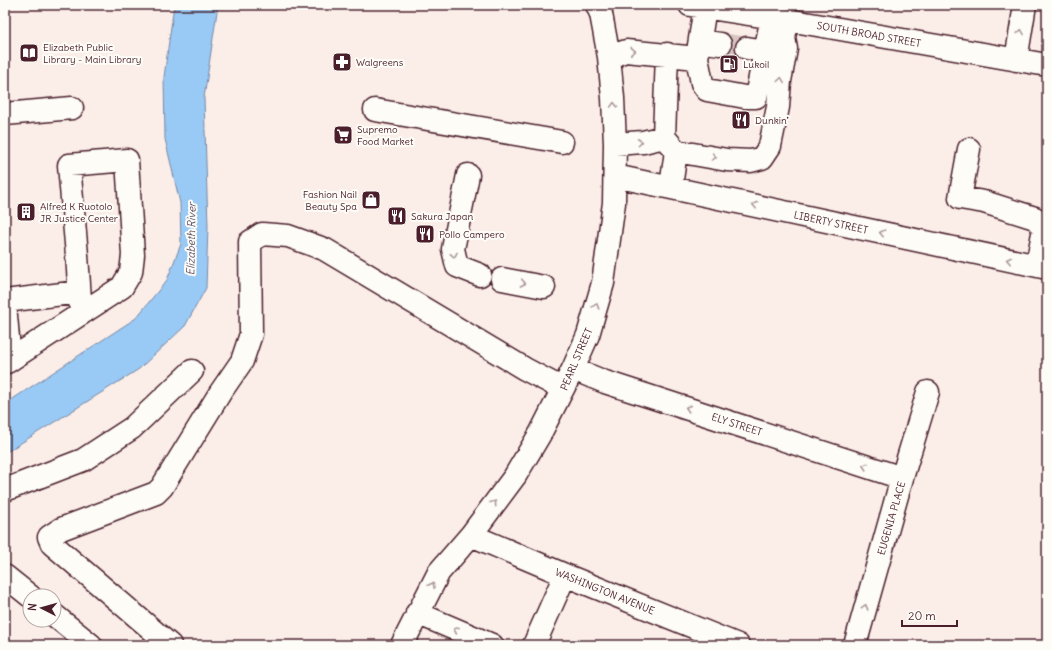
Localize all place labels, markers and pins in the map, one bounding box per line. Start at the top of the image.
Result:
place label: Elizabeth Public Library - Main Library [43,41,141,66]
library icon: Elizabeth Public Library - Main Library [18,42,40,64]
pharmacy icon: Walgreens [331,51,353,73]
fuel station icon: Lukoil [718,53,740,75]
place label: Walgreens [356,56,404,69]
place label: Lukoil [743,58,769,71]
restaurant icon: Dunkin' [730,109,752,131]
place label: Dunkin' [755,114,789,127]
place label: Supremo Food Market [357,123,414,148]
supermarket icon: Supremo Food Market [332,124,354,146]
place label: Fashion Nail Beauty Spa [303,188,357,213]
shop icon: Fashion Nail Beauty Spa [360,189,382,211]
place label: Alfred K Ruotolo JR Justice Center [40,200,118,225]
building icon: Alfred K Ruotolo JR Justice Center [15,201,37,223]
restaurant icon: Sakura Japan [386,205,408,227]
place label: Sakura Japan [411,210,473,223]
restaurant icon: Pollo Campero [414,223,436,245]
place label: Pollo Campero [439,228,505,241]

